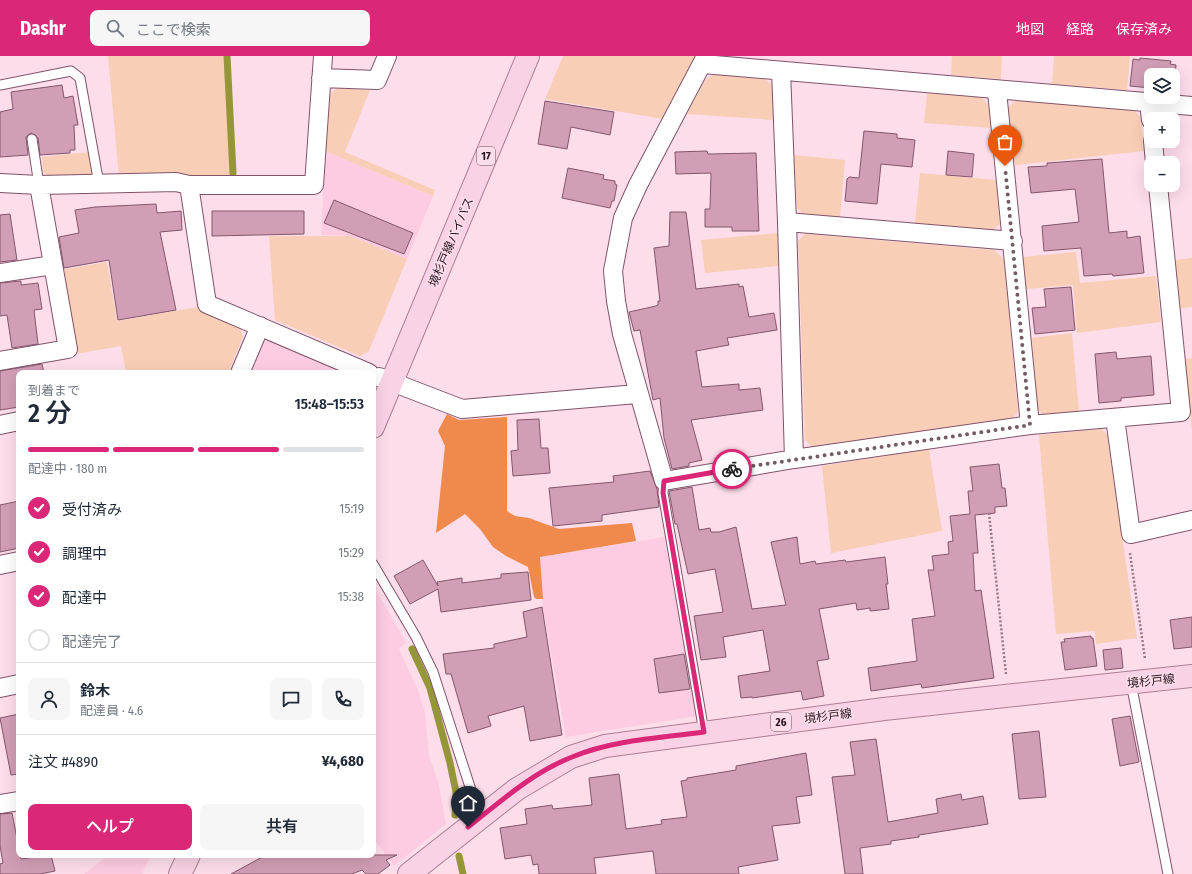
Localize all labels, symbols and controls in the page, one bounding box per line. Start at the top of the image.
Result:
search box [90,10,370,46]
text: Dashr [20,17,66,40]
icon: search [104,17,126,39]
text: ここで検索 [136,21,211,39]
text: 地図 [1016,21,1044,38]
text: 経路 [1066,21,1094,38]
text: 保存済み [1116,21,1172,38]
map controls [1144,68,1180,192]
button: layers [1144,68,1180,104]
button: + [1144,112,1180,148]
pin [988,125,1022,166]
icon: bag [994,131,1016,153]
road number: 17 [477,147,495,165]
button: − [1144,156,1180,192]
street label: 境杉戸線バイパス [426,195,476,289]
text: 到着まで [28,383,80,398]
text: 15:48–15:53 [295,395,364,413]
text: 2 分 [28,398,72,429]
courier [712,449,752,489]
icon: bike [721,458,743,480]
text: 配達中 · 180 m [28,461,107,476]
icon: check [28,497,50,519]
text: 受付済み [62,501,122,519]
text: 15:19 [339,501,364,516]
icon: check [28,541,50,563]
text: 調理中 [62,545,107,563]
text: 15:29 [338,545,364,560]
icon: check [28,585,50,607]
text: 配達中 [62,589,107,607]
text: 15:38 [338,589,364,604]
text: 配達完了 [62,633,122,651]
street label: 境杉戸線 [1126,672,1176,690]
button: person [28,678,70,720]
button: chat [270,678,312,720]
button: phone [322,678,364,720]
text: 鈴木 [80,682,110,700]
text: 配達員 · 4.6 [80,703,143,718]
street label: 境杉戸線 [803,706,853,726]
road number: 26 [771,713,791,731]
text: ¥4,680 [322,752,364,770]
text: 注文 #4890 [28,753,98,771]
pin [451,786,485,827]
icon: home [457,792,479,814]
button: ヘルプ [28,804,192,850]
button: 共有 [200,804,364,850]

